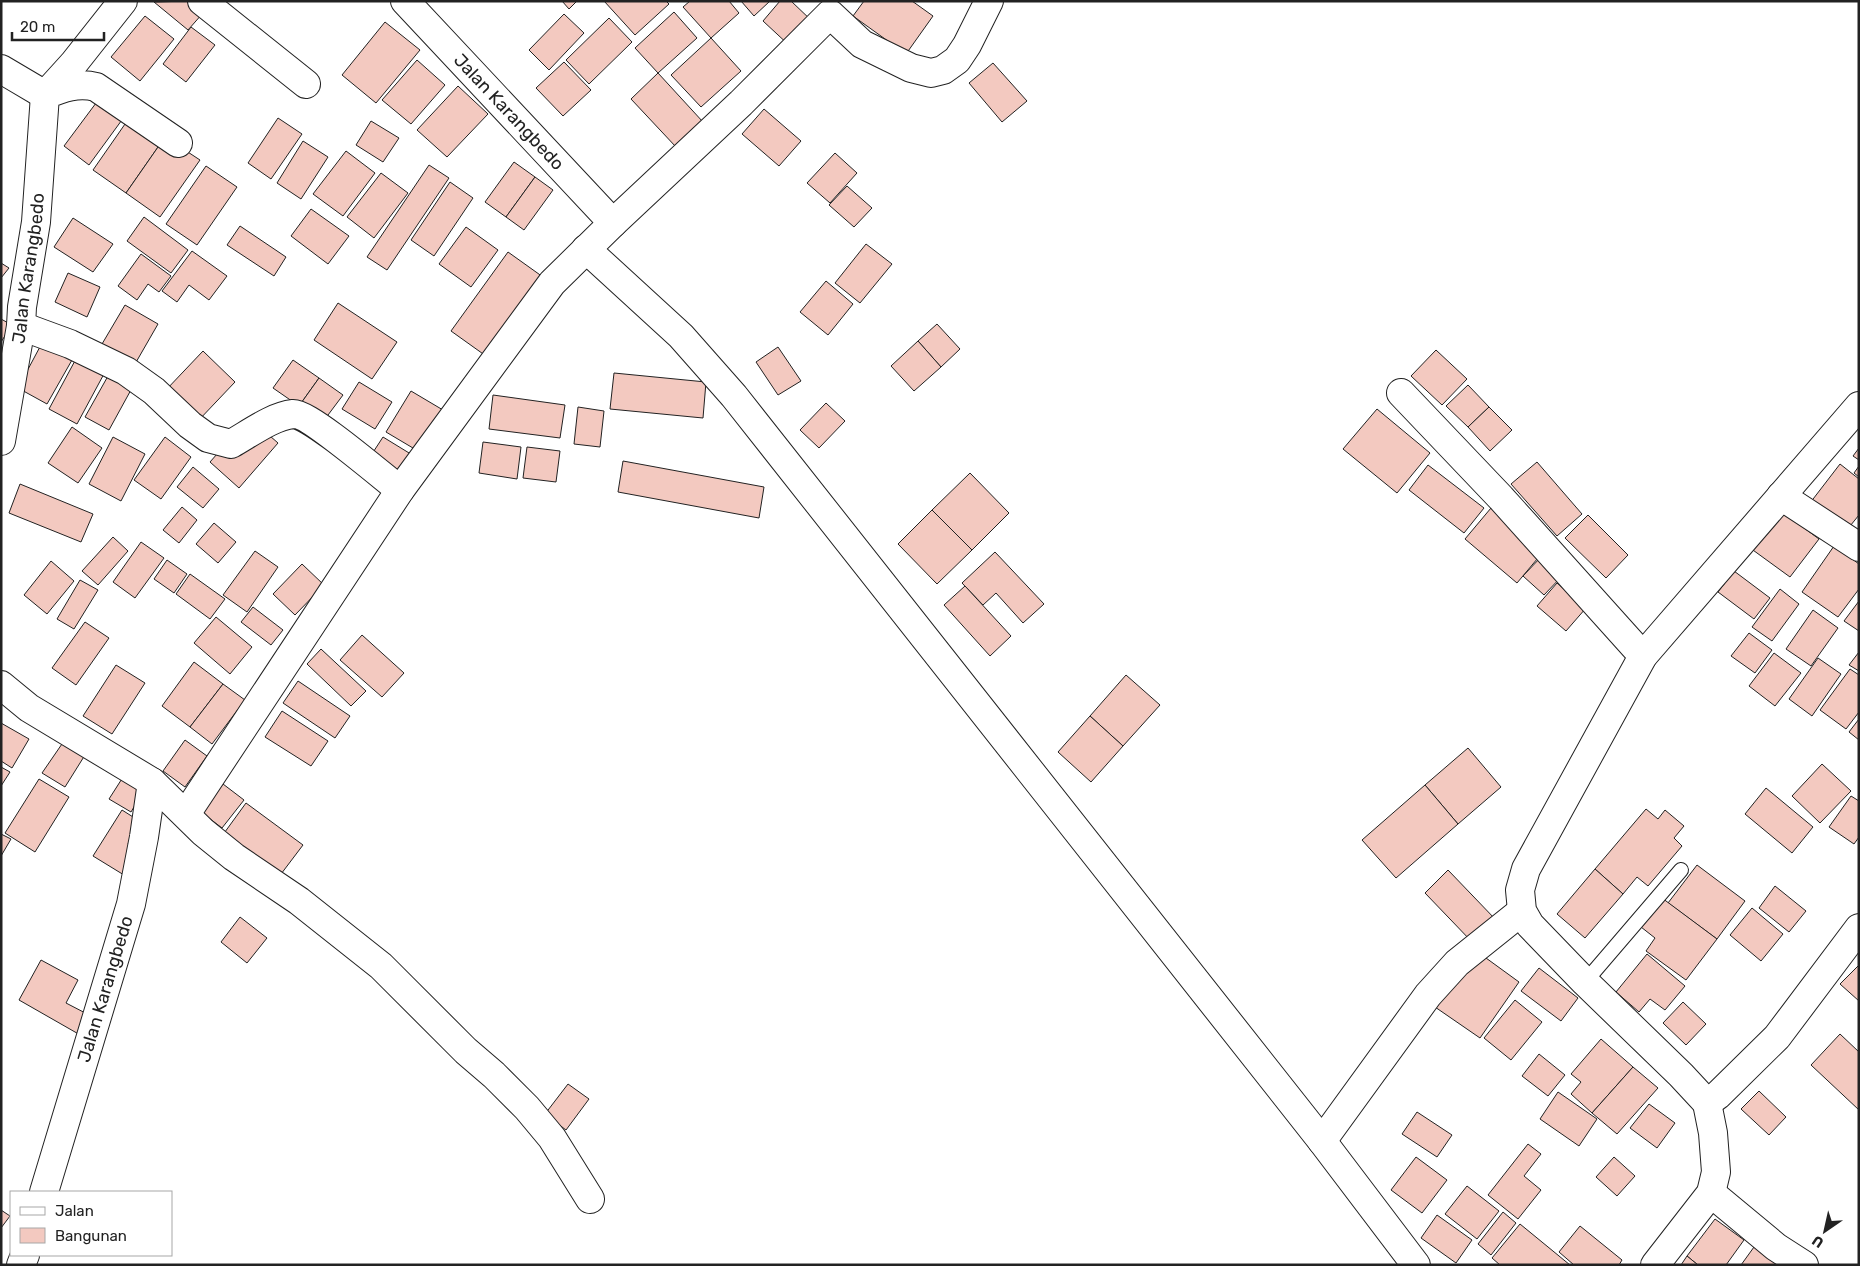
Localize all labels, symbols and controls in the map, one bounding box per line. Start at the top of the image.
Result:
scale bar [12,10,105,42]
text: 20 m [20,18,55,36]
street label: Jalan Karangbedo [449,49,569,175]
street label: Jalan Karangbedo [7,192,49,345]
street label: Jalan Karangbedo [73,913,138,1065]
legend [10,1191,172,1256]
text: Jalan [55,1202,94,1220]
north arrow [1800,1206,1850,1256]
text: Bangunan [55,1227,127,1245]
text: U [1809,1231,1827,1251]

